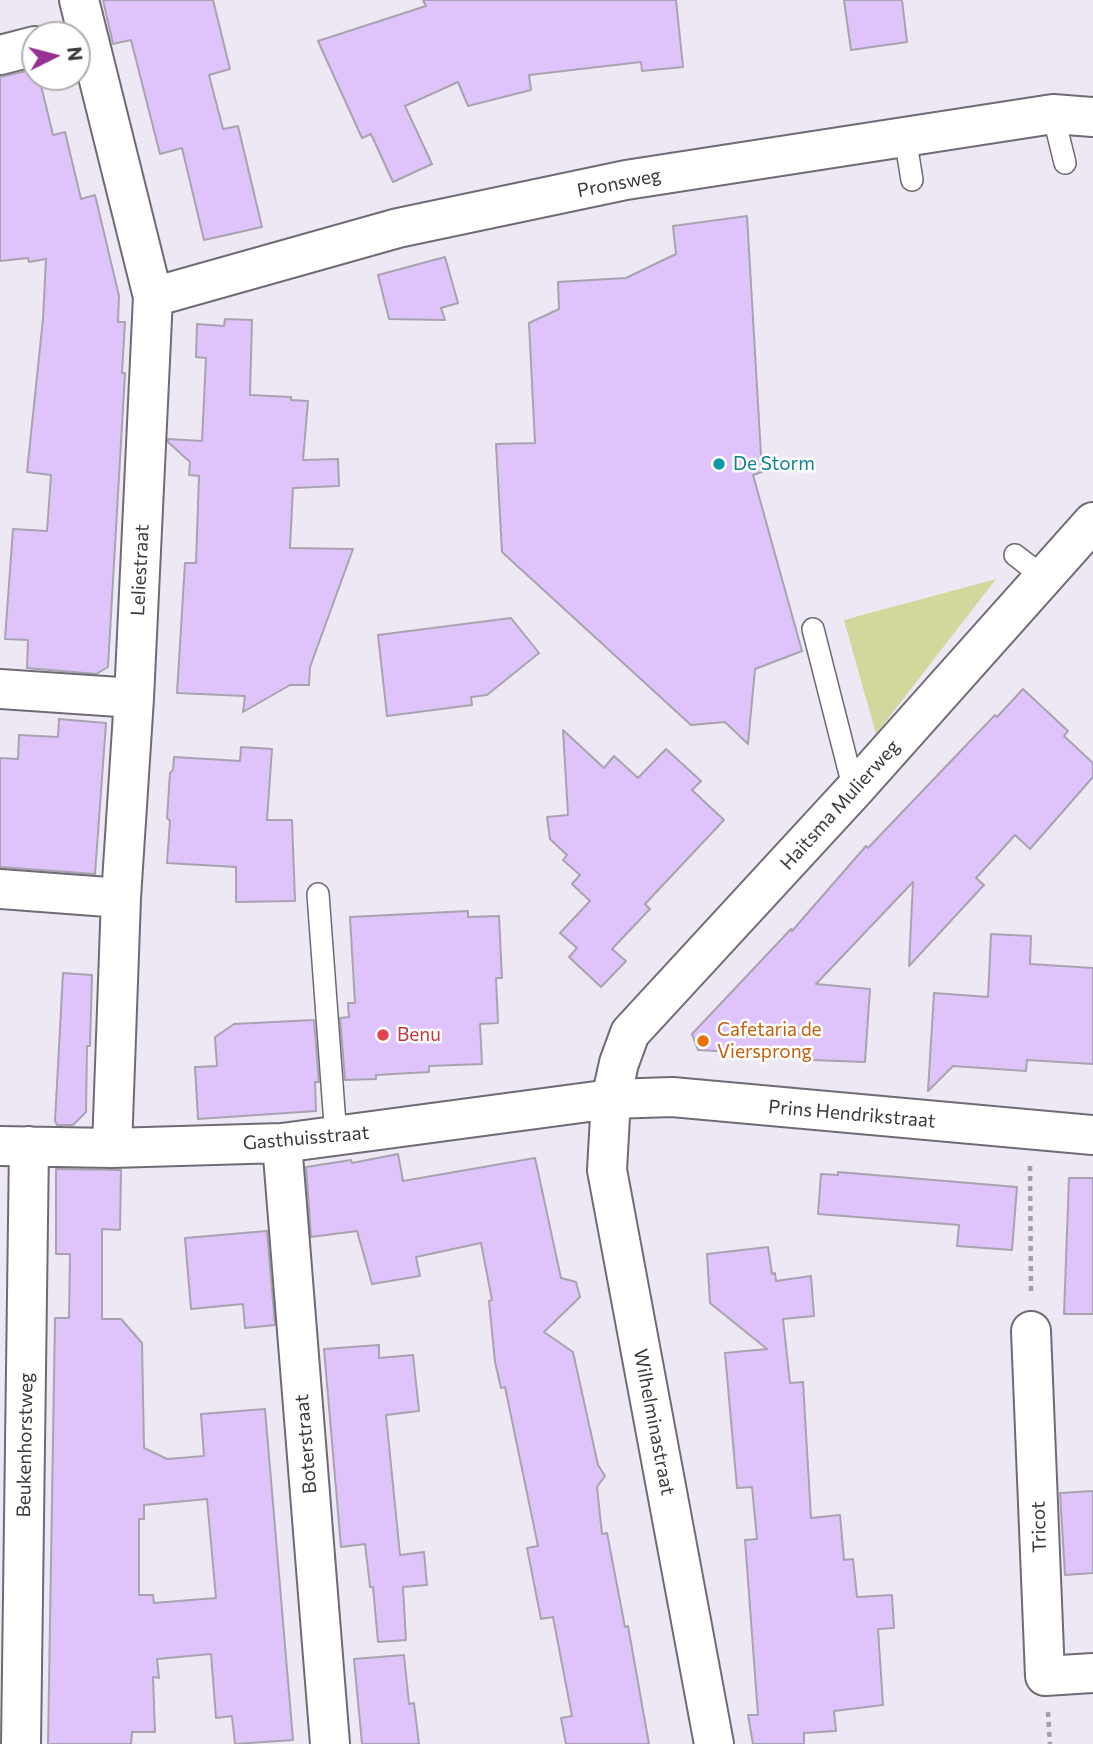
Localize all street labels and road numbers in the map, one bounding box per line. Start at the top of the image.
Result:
street label: Pronsweg [575,164,663,202]
street label: Leliestraat [126,523,154,617]
street label: Haitsma Mulierweg [776,735,904,875]
street label: Prins Hendrikstraat [767,1095,937,1133]
street label: Gasthuisstraat [242,1121,370,1155]
street label: Wilhelminastraat [629,1347,679,1497]
street label: Beukenhorstweg [12,1372,38,1518]
street label: Boterstraat [290,1393,322,1495]
street label: Tricot [1027,1501,1051,1553]

